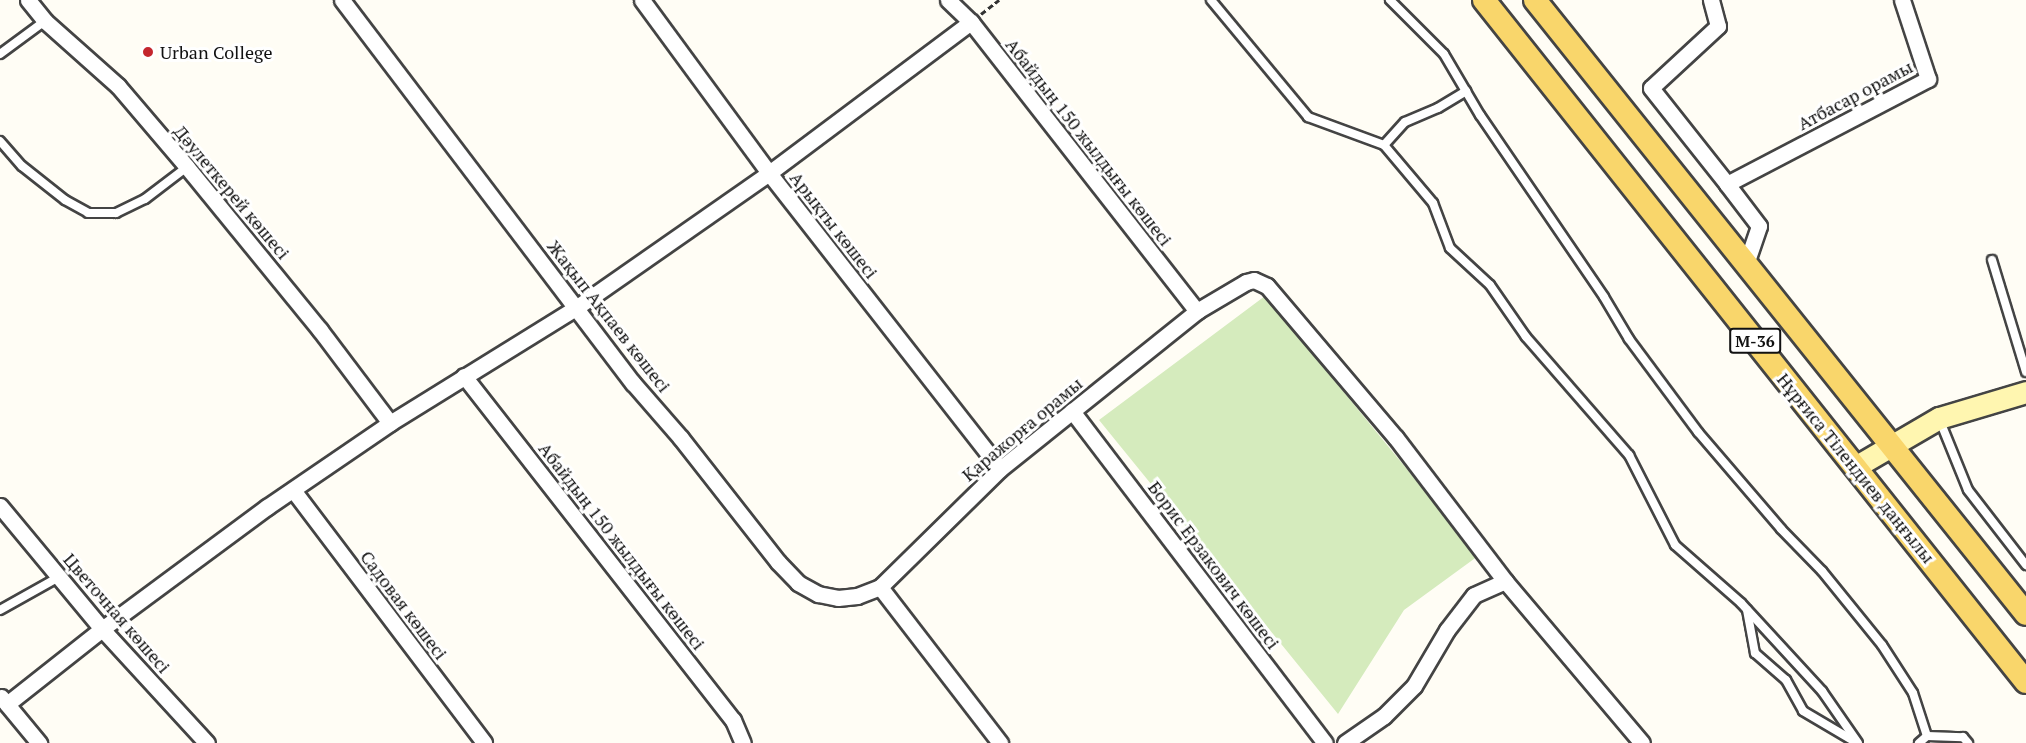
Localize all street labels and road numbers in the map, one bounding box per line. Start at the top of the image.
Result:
street label: Абайдың 150 жылдығы көшесі [1001,34,1177,250]
street label: Атбасар орамы [1794,56,1916,134]
street label: Дәулеткерей көшесі [170,121,294,263]
street label: Арықты көшесі [786,167,882,283]
street label: Жақып Ақпаев көшесі [543,235,675,397]
road number: M-36 [1728,328,1782,354]
street label: Нұрғиса Тілендиев даңғылы [1773,369,1939,567]
street label: Қаражорға орамы [957,372,1087,486]
street label: Абайдың 150 жылдығы көшесі [534,438,710,654]
street label: Борис Ерзакович көшесі [1144,477,1284,653]
street label: Садовая көшесі [356,546,452,664]
street label: Цветочная көшесі [59,549,175,677]

